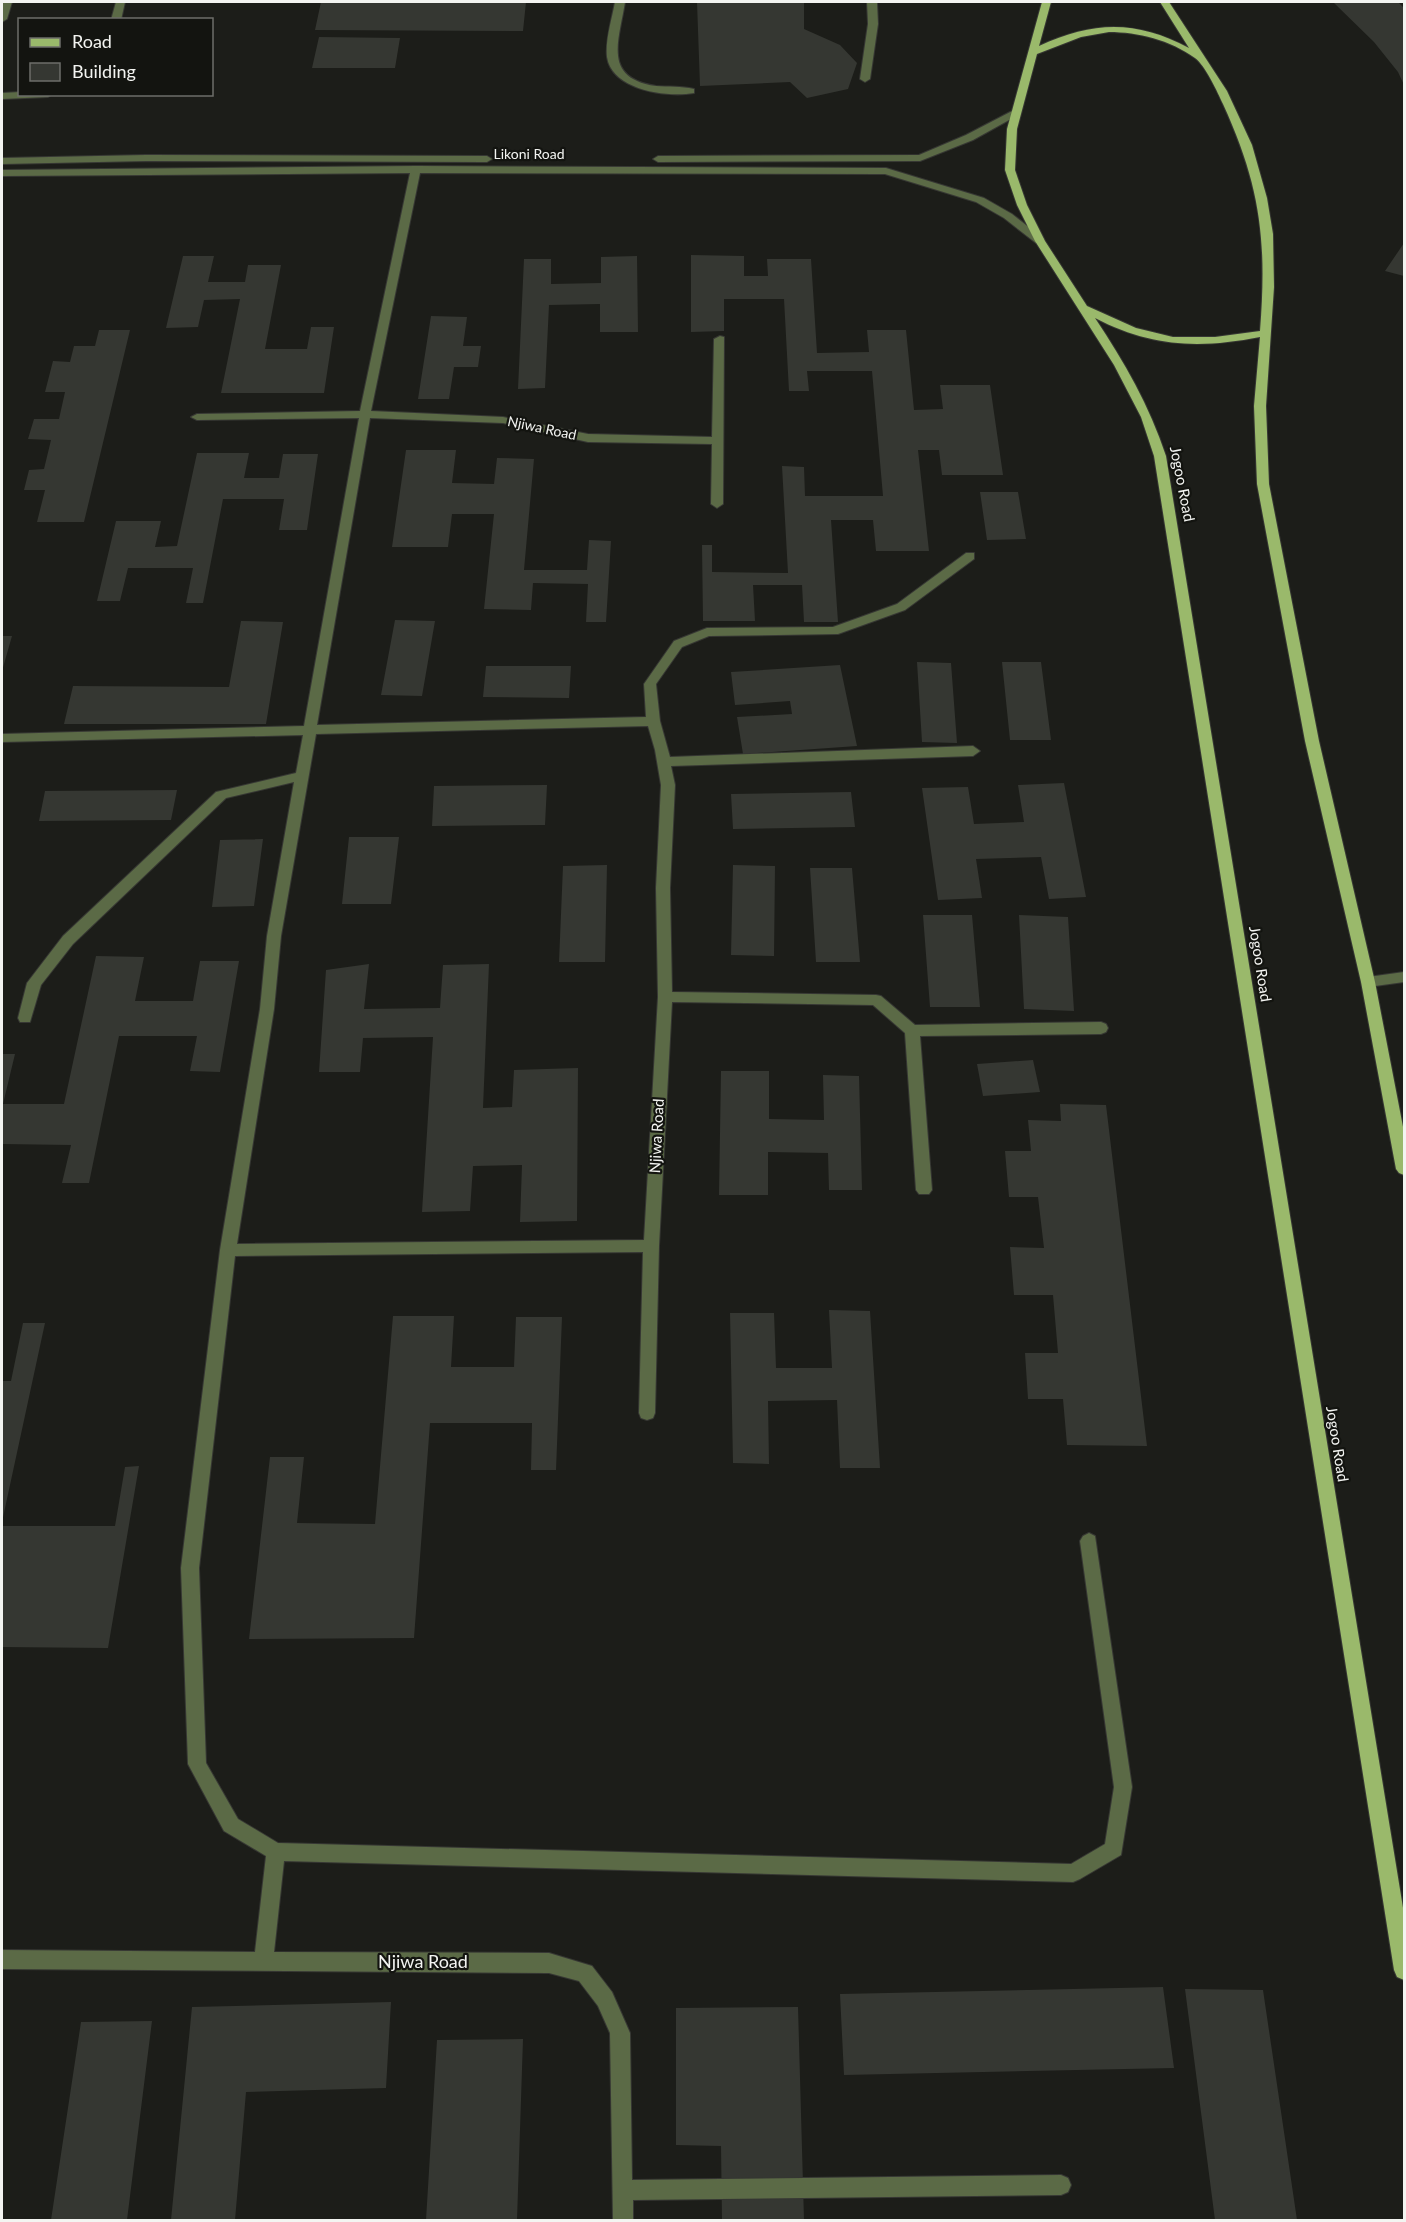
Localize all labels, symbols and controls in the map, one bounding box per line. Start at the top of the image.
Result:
legend [18,18,213,96]
text: Road [72,30,112,52]
text: Building [72,60,136,82]
street label: Likoni Road [493,145,565,162]
street label: Njiwa Road [506,412,578,443]
street label: Jogoo Road [1167,445,1199,523]
street label: Jogoo Road [1246,925,1276,1003]
street label: Njiwa Road [645,1098,667,1174]
street label: Jogoo Road [1323,1405,1353,1483]
street label: Njiwa Road [378,1950,468,1972]

